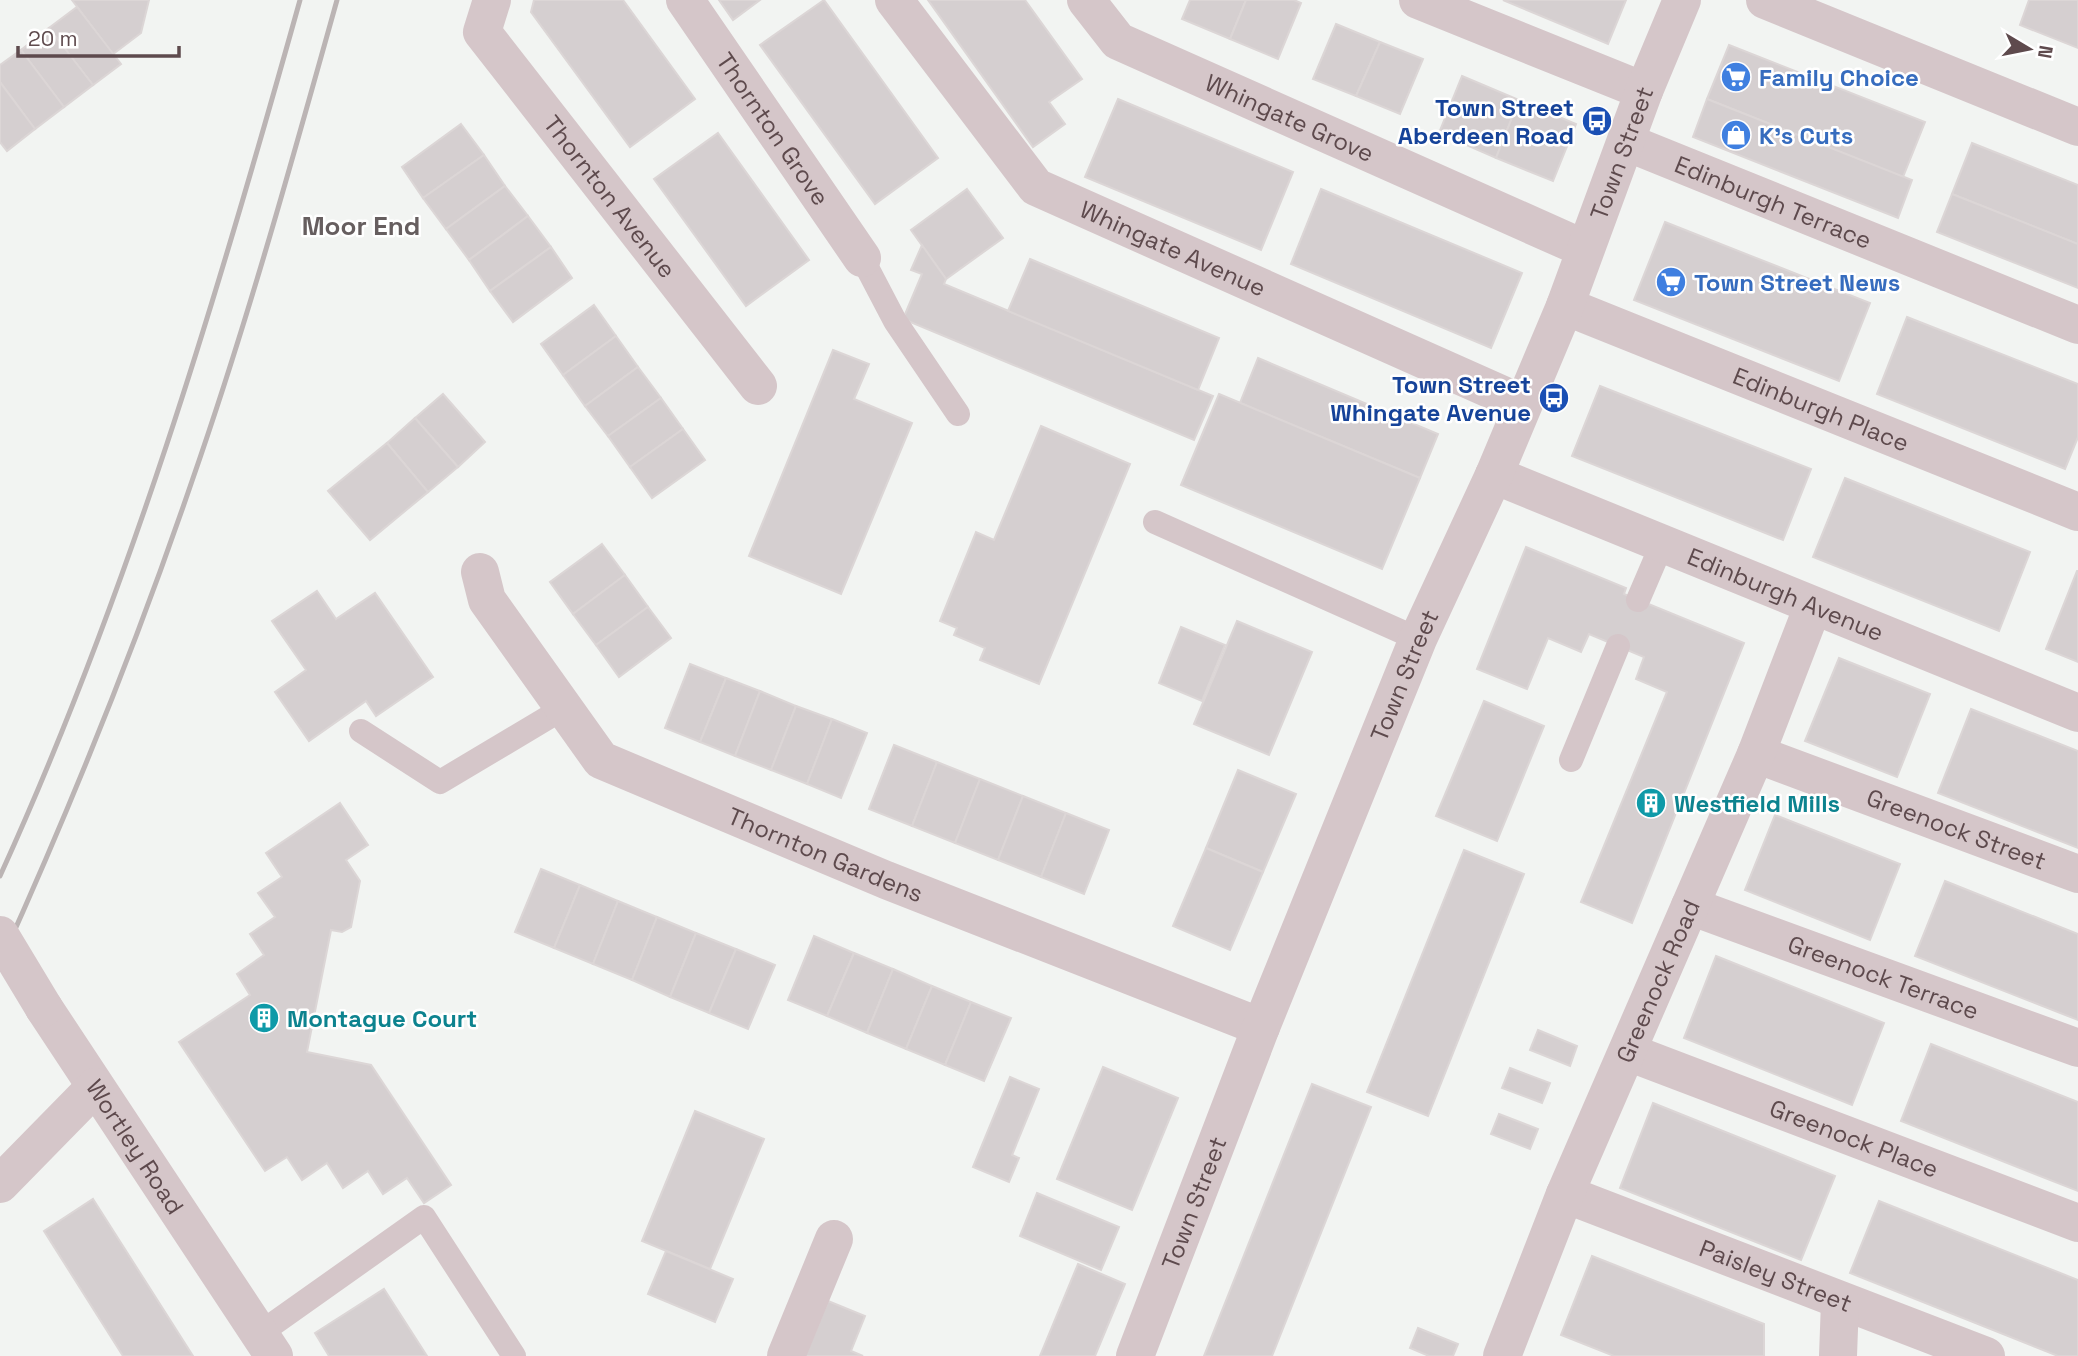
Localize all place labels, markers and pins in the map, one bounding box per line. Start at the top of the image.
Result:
supermarket icon: Family Choice [1719,60,1753,94]
place label: Family Choice [1759,62,1919,93]
place label: Town Street Aberdeen Road [1398,92,1574,151]
bus stop icon: Town Street Aberdeen Road [1580,104,1614,138]
shop icon: K's Cuts [1719,118,1753,152]
place label: K's Cuts [1759,120,1853,151]
supermarket icon: Town Street News [1654,265,1688,299]
place label: Town Street News [1694,267,1900,298]
place label: Town Street Whingate Avenue [1330,369,1531,428]
bus stop icon: Town Street Whingate Avenue [1537,381,1571,415]
building icon: Westfield Mills [1634,786,1668,820]
place label: Westfield Mills [1674,788,1840,819]
building icon: Montague Court [247,1001,281,1035]
place label: Montague Court [287,1003,477,1034]

